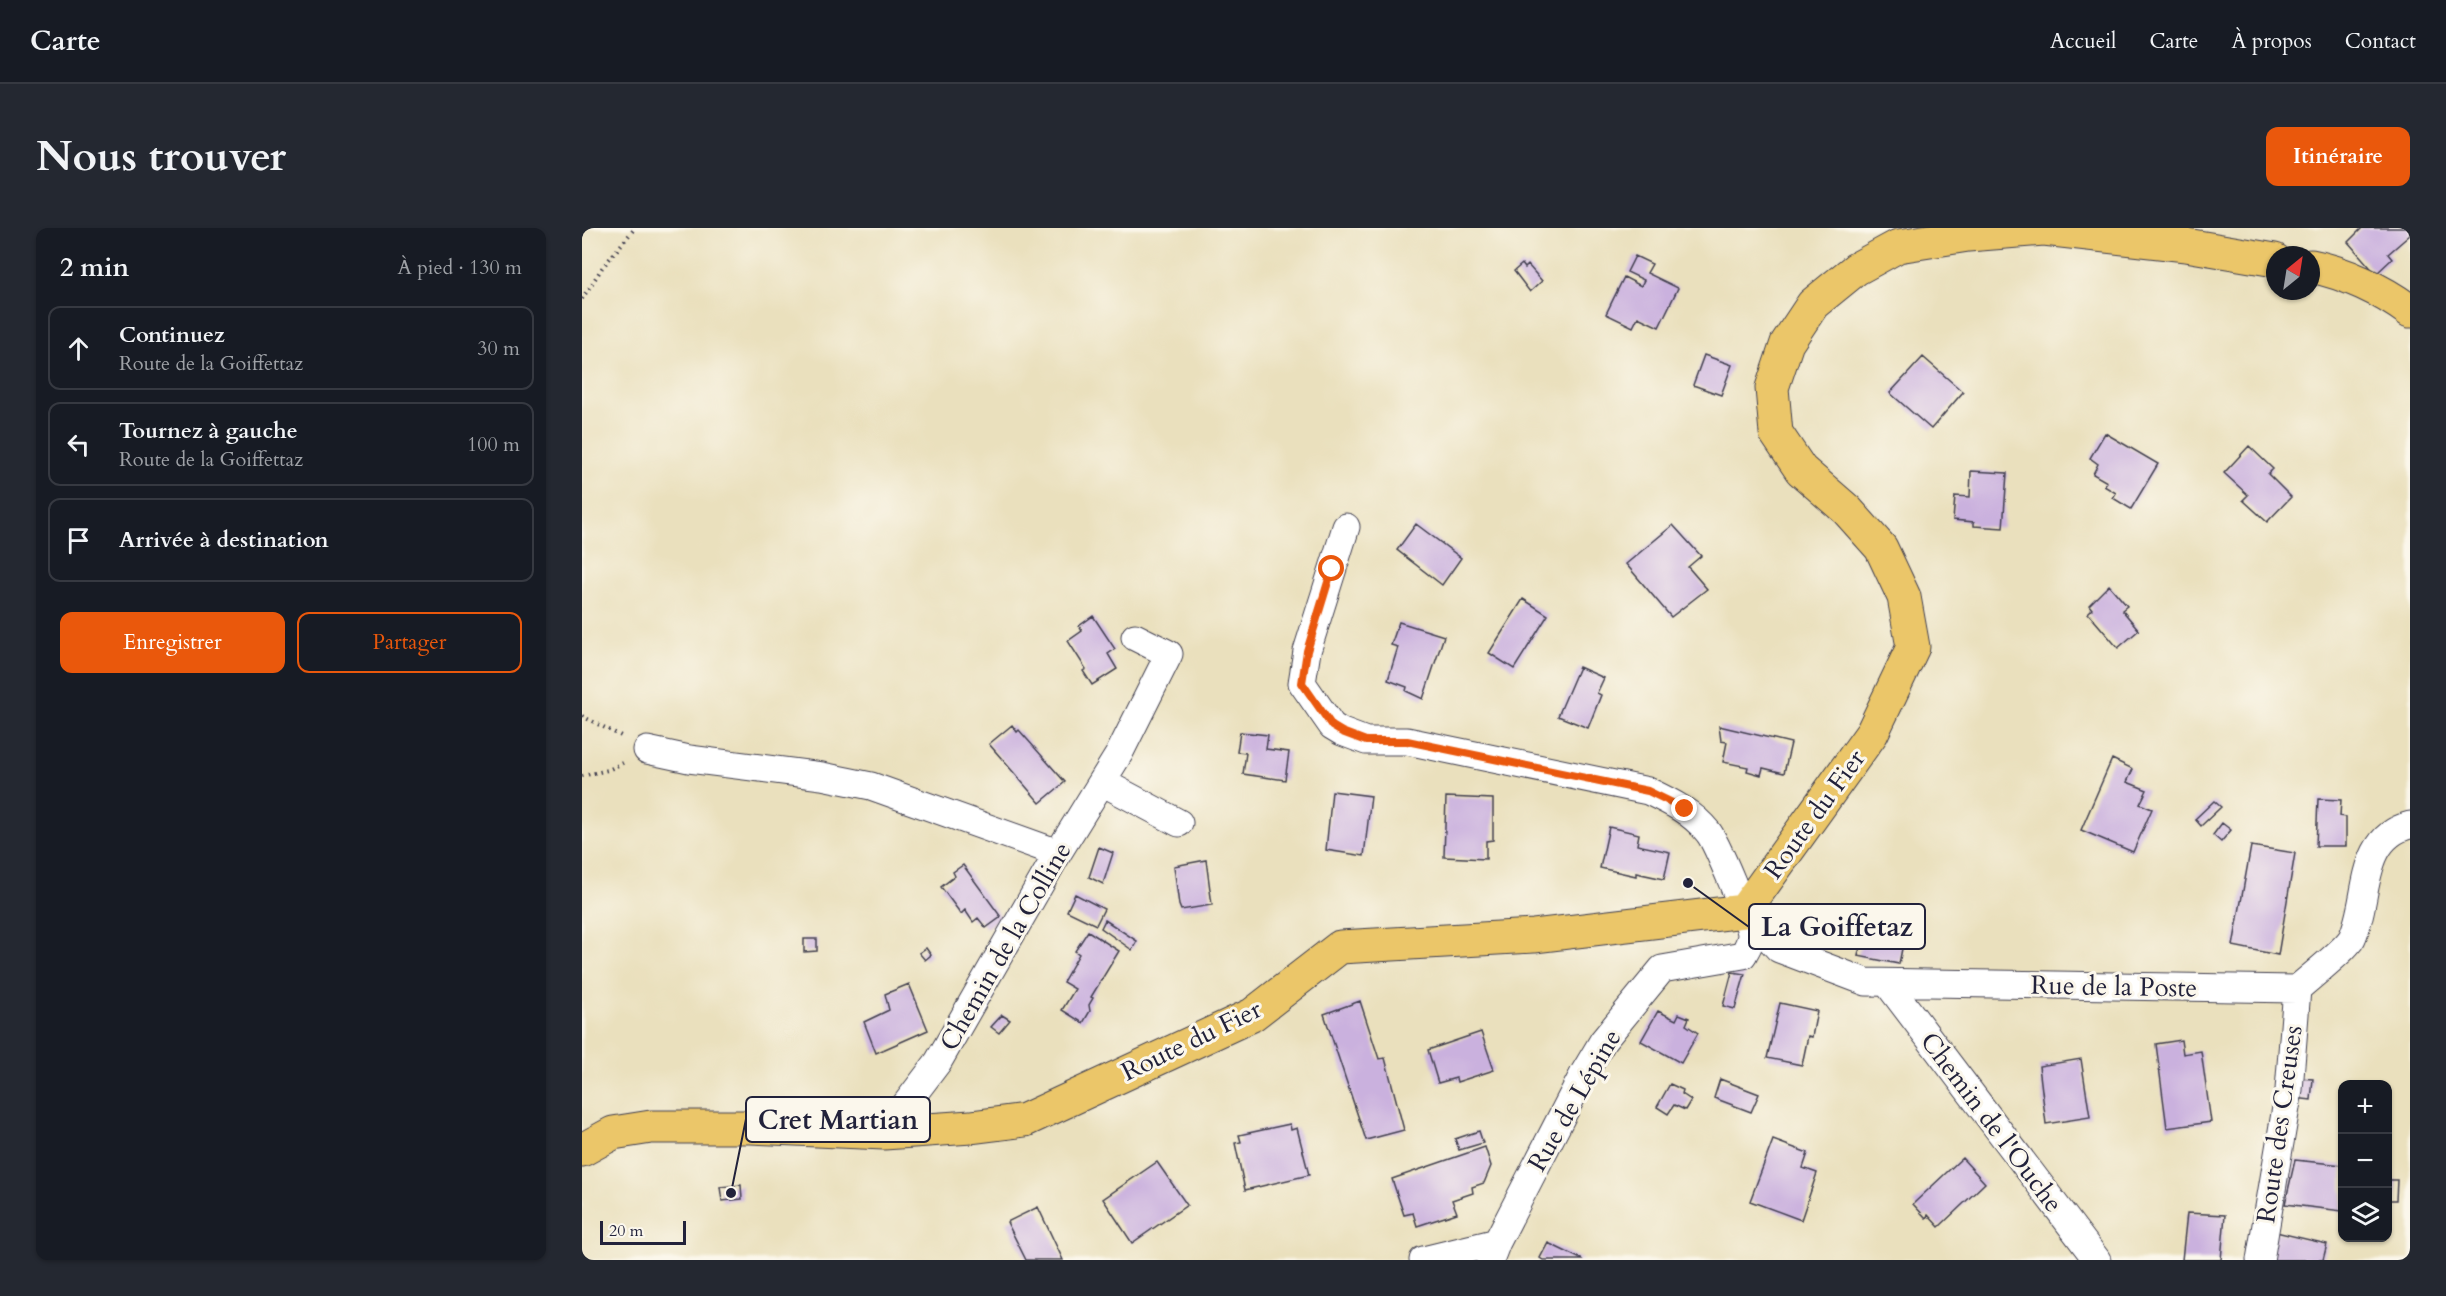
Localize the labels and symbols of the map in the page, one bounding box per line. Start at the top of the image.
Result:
north arrow [2266,246,2320,300]
route start [1318,555,1344,581]
street label: Route du Fier [1756,742,1873,886]
route end [1671,795,1697,821]
street label: Chemin de la Colline [931,836,1079,1057]
callout: La Goiffetaz [1749,904,1925,949]
text: La Goiffetaz [1761,909,1913,946]
street label: Rue de la Poste [2030,968,2198,1005]
street label: Route du Fier [1115,991,1268,1089]
street label: Rue de Lépine [1520,1023,1629,1178]
street label: Route des Creuses [2248,1023,2311,1225]
street label: Chemin de l'Ouche [1912,1025,2071,1219]
callout: Cret Martian [746,1097,930,1142]
text: Cret Martian [758,1102,919,1139]
scale bar [600,1218,686,1246]

